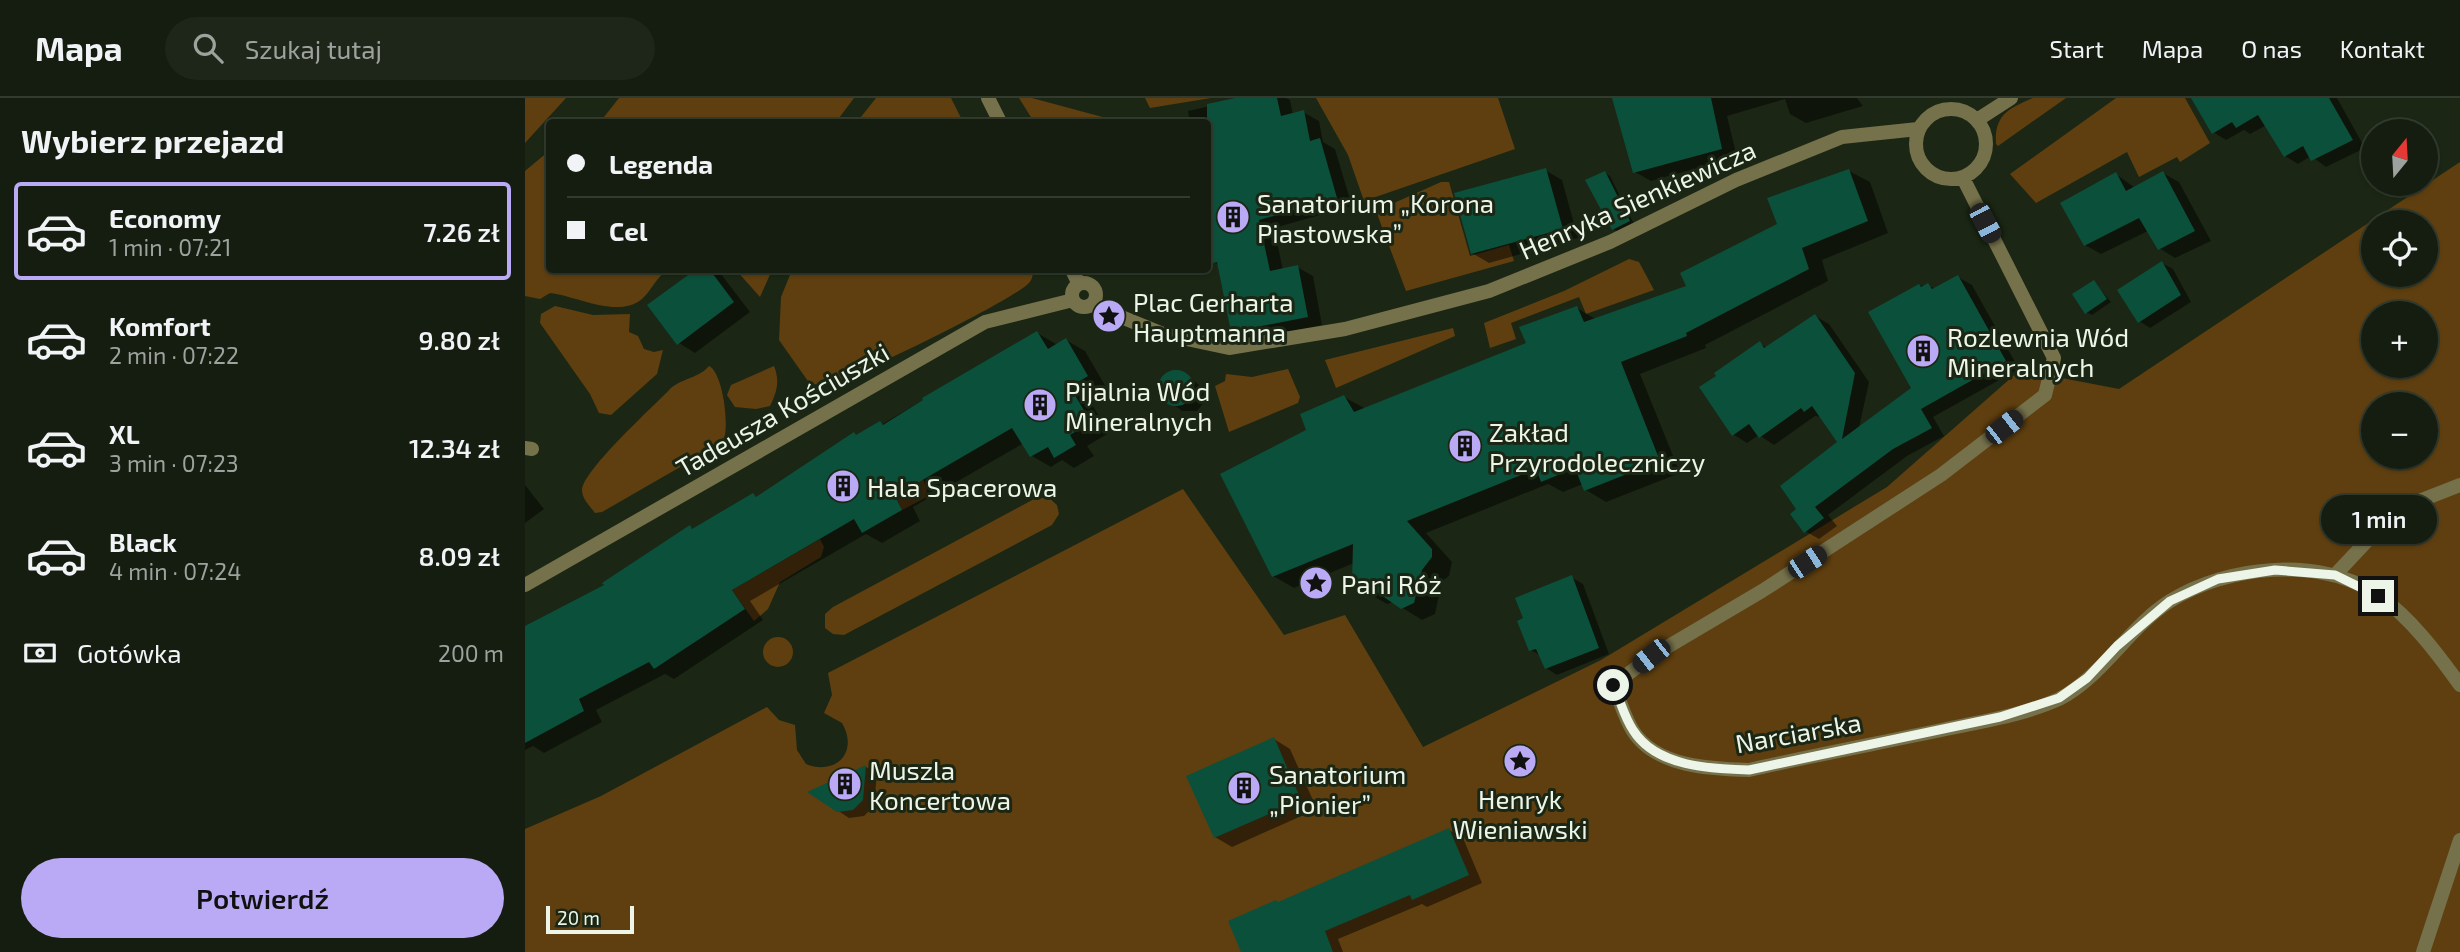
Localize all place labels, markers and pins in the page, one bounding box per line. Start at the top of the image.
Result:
place label: Sanatorium „Korona Piastowska” [1257,187,1494,248]
building icon: Sanatorium „Korona Piastowska” [1214,198,1252,236]
place label: Plac Gerharta Hauptmanna [1133,286,1294,347]
place icon: Plac Gerharta Hauptmanna [1090,297,1128,335]
place label: Rozlewnia Wód Mineralnych [1947,321,2129,382]
building icon: Rozlewnia Wód Mineralnych [1904,332,1942,370]
place label: Pijalnia Wód Mineralnych [1065,375,1212,436]
building icon: Pijalnia Wód Mineralnych [1021,386,1059,424]
place label: Zakład Przyrodoleczniczy [1489,416,1705,477]
building icon: Zakład Przyrodoleczniczy [1446,427,1484,465]
building icon: Hala Spacerowa [824,467,862,505]
place label: Hala Spacerowa [867,471,1057,502]
place icon: Pani Róż [1297,564,1335,602]
place label: Pani Róż [1341,568,1442,599]
place icon: Henryk Wieniawski [1501,742,1539,780]
place label: Muszla Koncertowa [869,754,1011,815]
place label: Sanatorium „Pionier” [1269,758,1406,819]
building icon: Muszla Koncertowa [826,765,864,803]
building icon: Sanatorium „Pionier” [1225,769,1263,807]
place label: Henryk Wieniawski [1452,783,1588,844]

